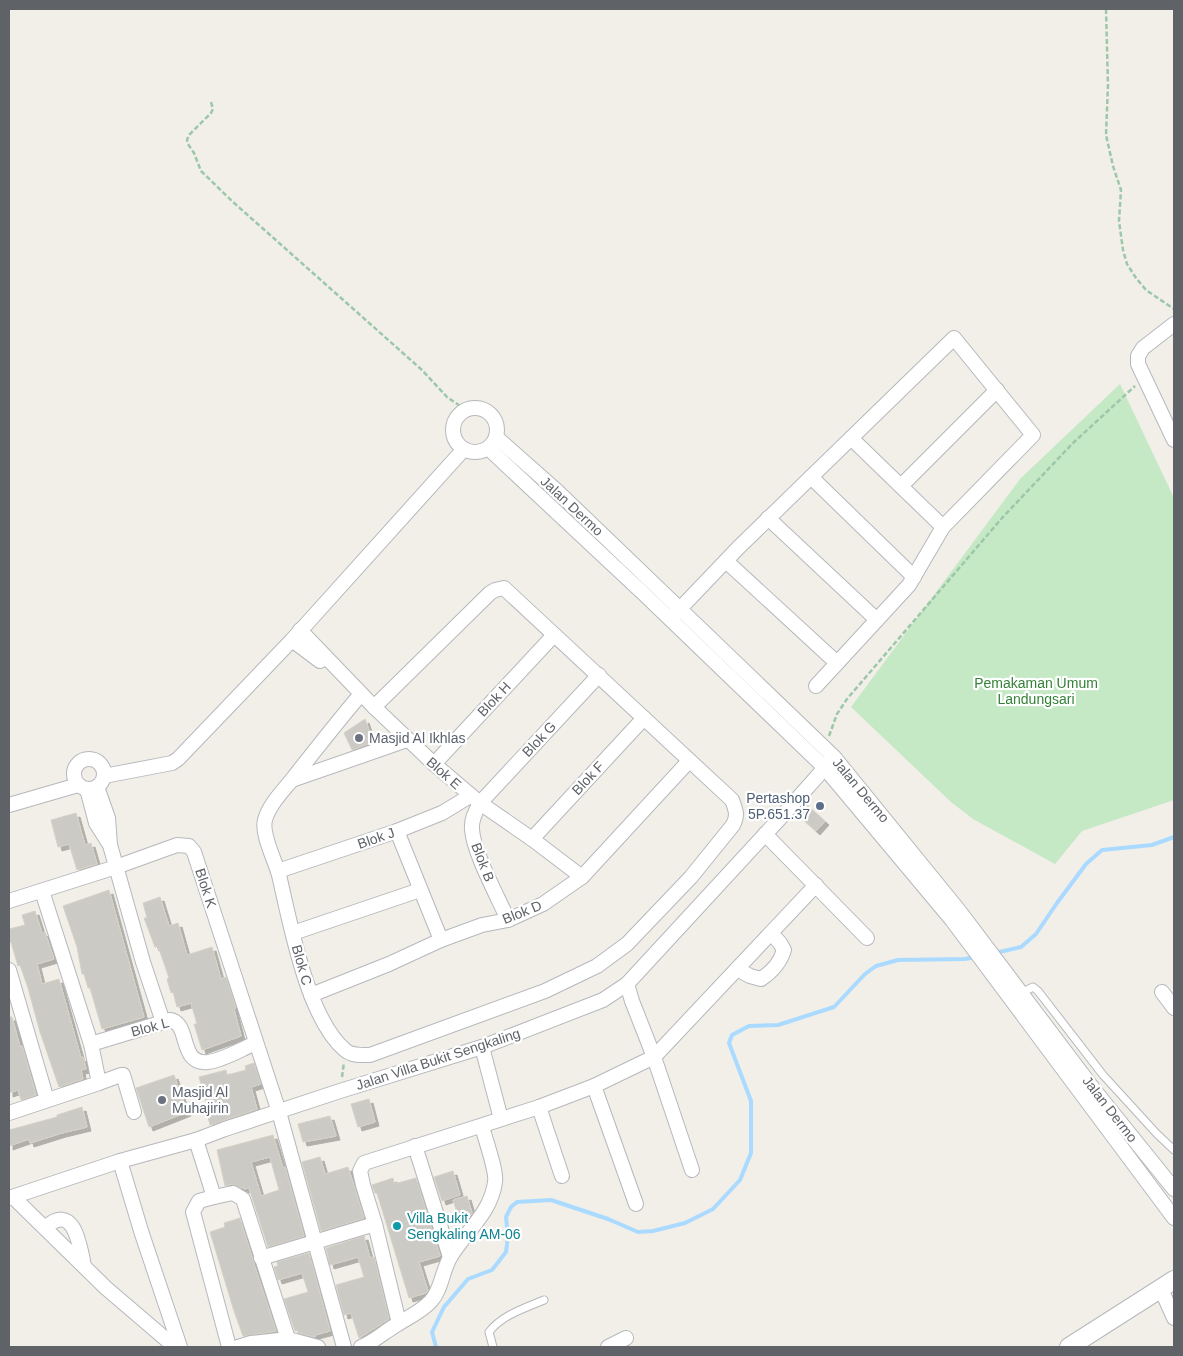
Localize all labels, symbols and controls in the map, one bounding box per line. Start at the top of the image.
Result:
street label: Jalan Dermo [538,473,607,539]
park label: Pemakaman Umum Landungsari [974,675,1098,707]
street label: Blok H [474,678,514,720]
street label: Blok G [519,718,559,760]
place label: Masjid Al Ikhlas [369,730,465,746]
marker: Masjid Al Ikhlas [353,732,365,744]
street label: Blok E [423,754,465,792]
street label: Jalan Dermo [829,754,893,826]
street label: Blok F [569,758,607,798]
place label: Pertashop 5P.651.37 [746,790,810,822]
marker: Pertashop 5P.651.37 [814,800,826,812]
street label: Blok J [355,824,397,852]
street label: Blok B [468,840,498,884]
street label: Blok K [192,866,220,910]
street label: Blok D [500,897,544,927]
street label: Blok C [289,943,315,987]
street label: Blok L [129,1014,171,1040]
street label: Jalan Villa Bukit Sengkaling [354,1025,522,1093]
street label: Jalan Dermo [1079,1073,1141,1145]
place label: Masjid Al Muhajirin [172,1084,229,1116]
marker: Masjid Al Muhajirin [156,1094,168,1106]
place label: Villa Bukit Sengkaling AM-06 [407,1210,521,1242]
marker: Villa Bukit Sengkaling AM-06 [391,1220,403,1232]

